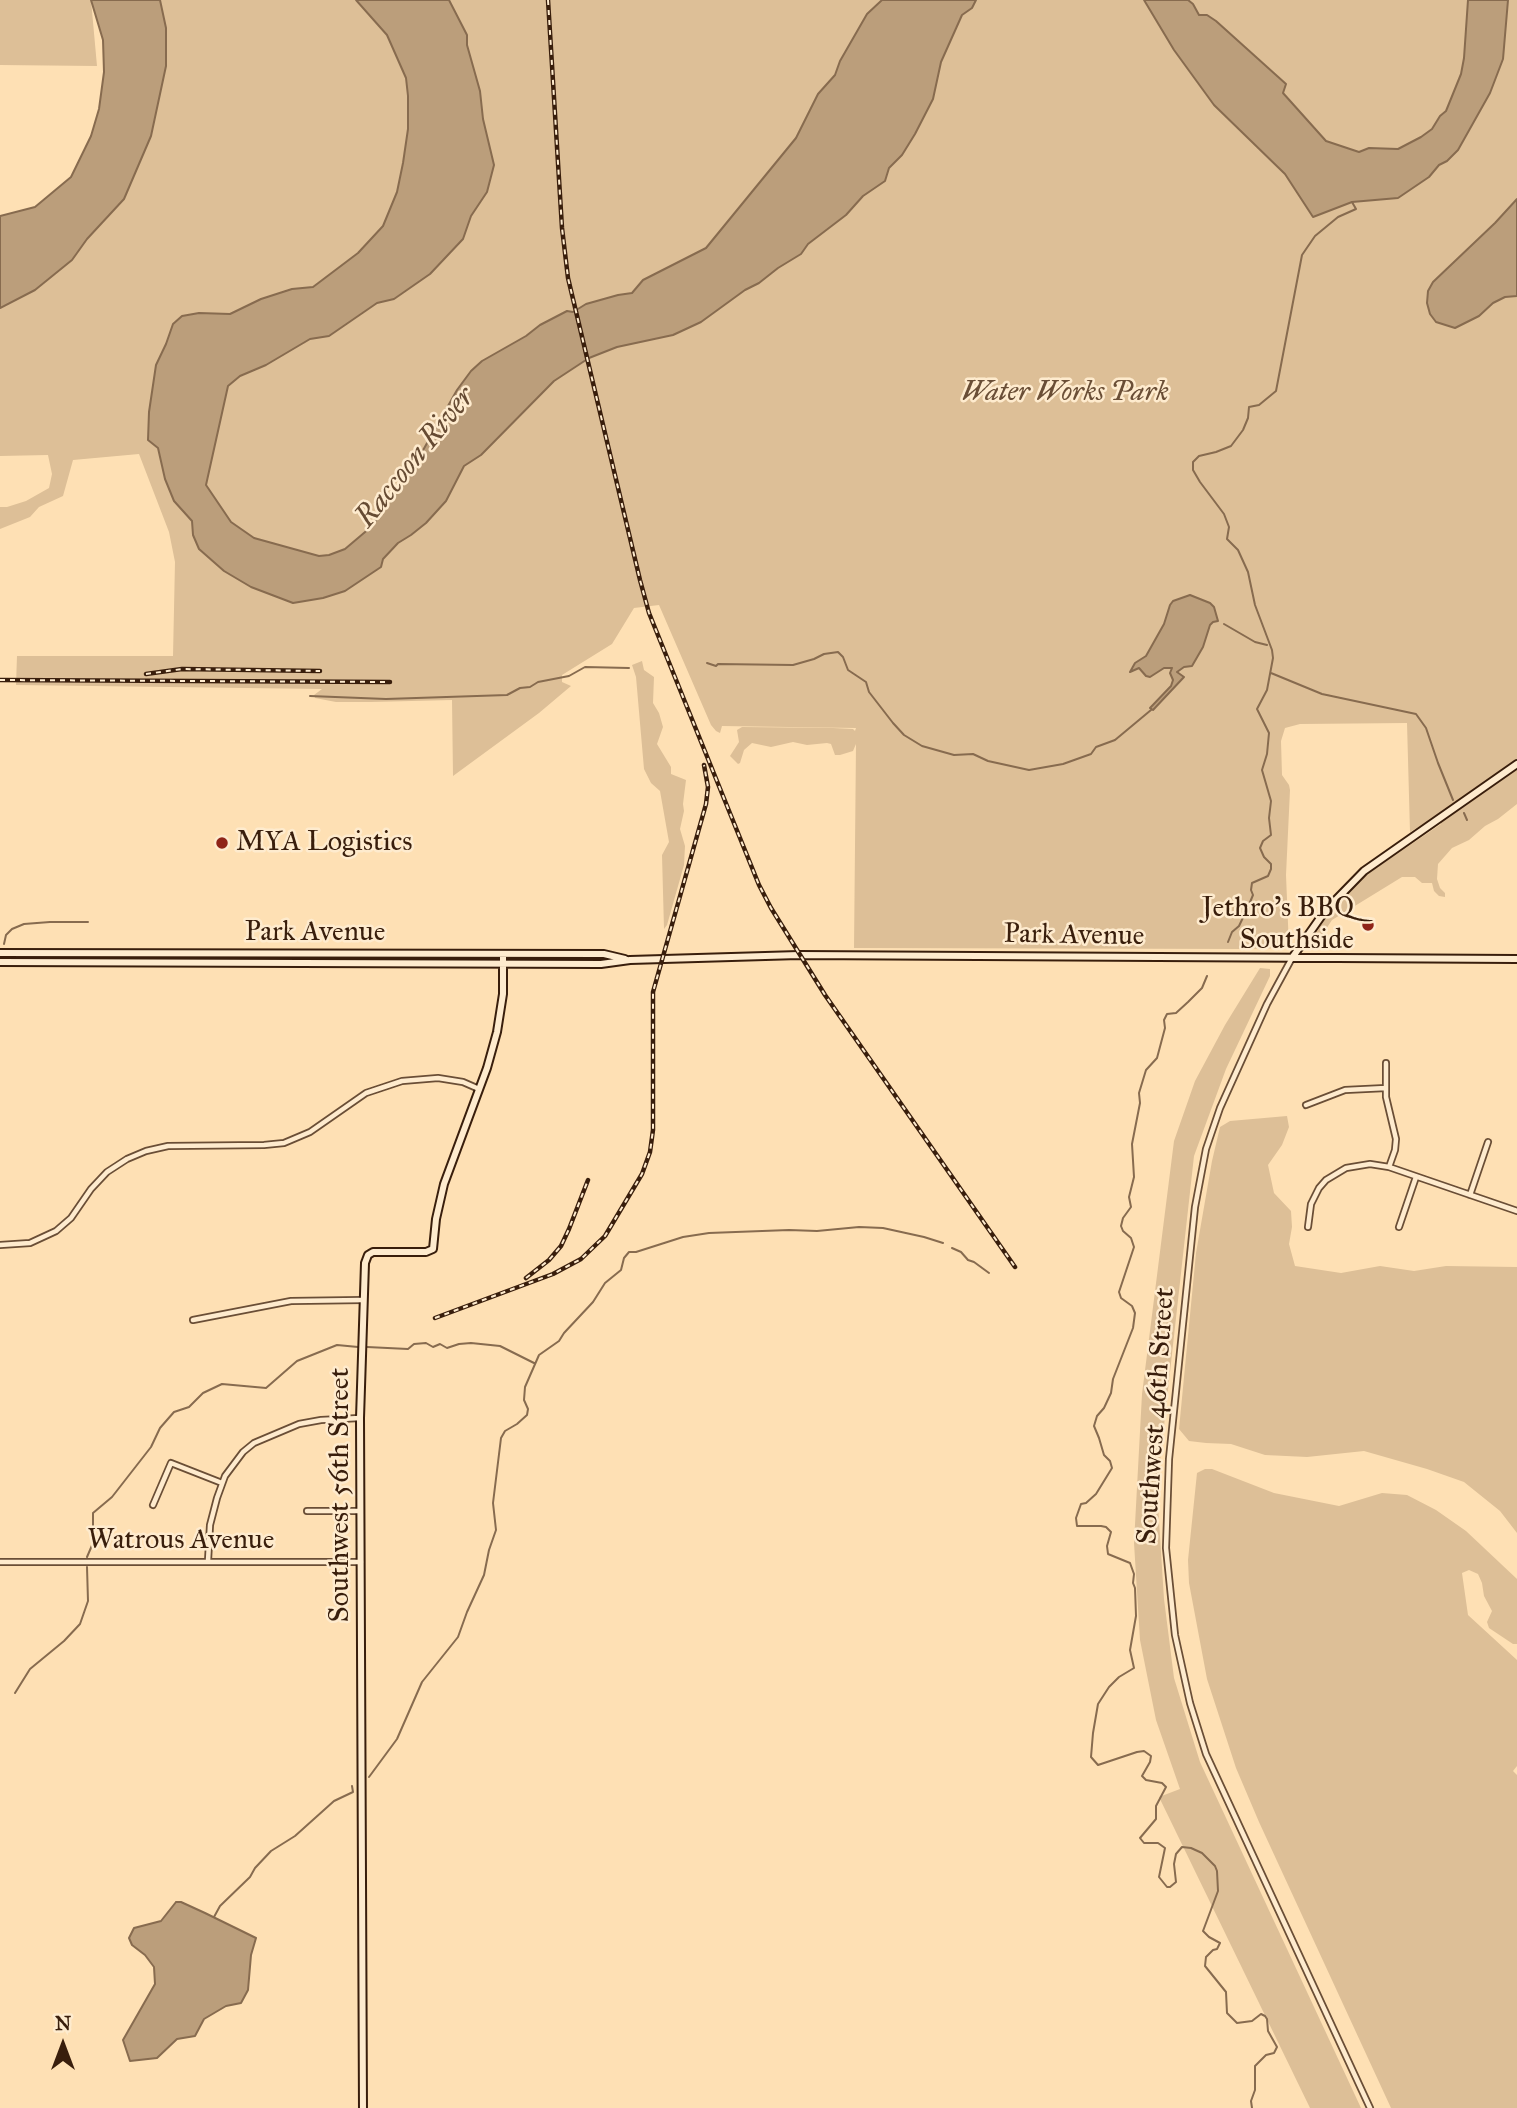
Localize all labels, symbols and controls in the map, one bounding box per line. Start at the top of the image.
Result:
park label: Water Works Park [961,376,1169,410]
water label: Raccoon River [348,381,484,535]
place label: MYA Logistics [236,826,412,860]
marker: MYA Logistics [214,835,230,851]
place label: Jethro's BBQ Southside [1202,892,1354,958]
street label: Park Avenue [245,916,385,950]
marker: Jethro's BBQ Southside [1360,917,1376,933]
street label: Park Avenue [1003,918,1145,954]
street label: Southwest 46th Street [1131,1286,1183,1546]
street label: Southwest 56th Street [324,1368,358,1622]
street label: Watrous Avenue [88,1524,274,1558]
north arrow [28,2010,98,2080]
text: N [55,2012,71,2035]

